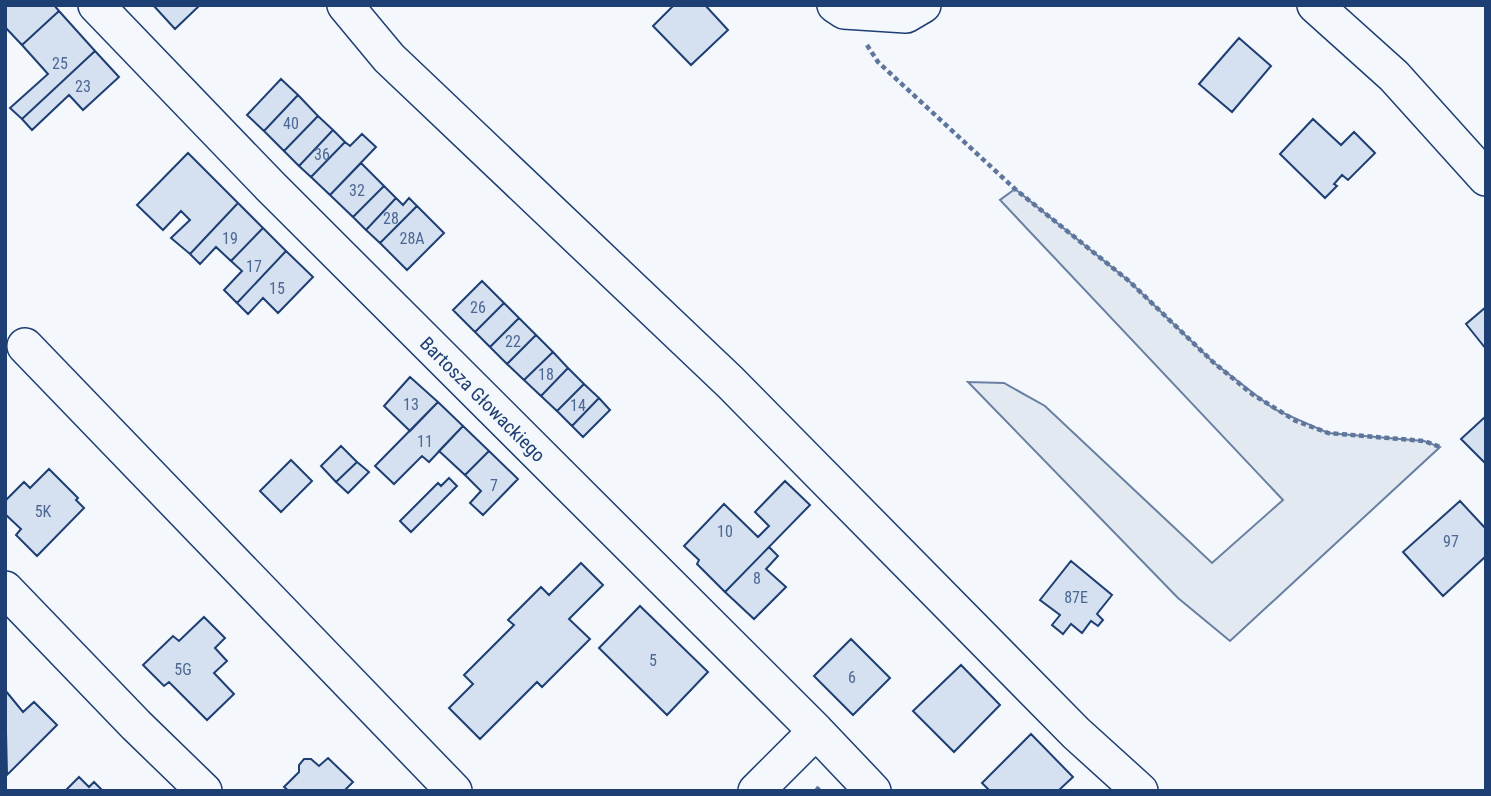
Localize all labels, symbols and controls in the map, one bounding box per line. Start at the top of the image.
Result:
house number: 25 [52,54,68,73]
house number: 23 [75,77,91,96]
house number: 40 [283,114,299,133]
house number: 36 [314,145,330,164]
house number: 32 [349,181,365,200]
house number: 28 [383,209,399,228]
house number: 19 [222,229,238,248]
house number: 28A [399,229,425,248]
house number: 17 [246,257,262,276]
house number: 15 [269,279,285,298]
house number: 26 [470,298,486,317]
street label: Bartosza Głowackiego [415,332,550,467]
house number: 22 [505,332,521,351]
house number: 18 [538,365,554,384]
house number: 13 [403,395,419,414]
house number: 14 [570,396,586,415]
house number: 11 [417,432,433,451]
house number: 7 [490,476,498,495]
house number: 5K [35,502,52,521]
house number: 10 [717,522,733,541]
house number: 97 [1443,532,1459,551]
house number: 8 [753,569,761,588]
house number: 87E [1064,588,1088,607]
house number: 5 [649,651,657,670]
house number: 5G [174,660,192,679]
house number: 6 [848,668,856,687]

